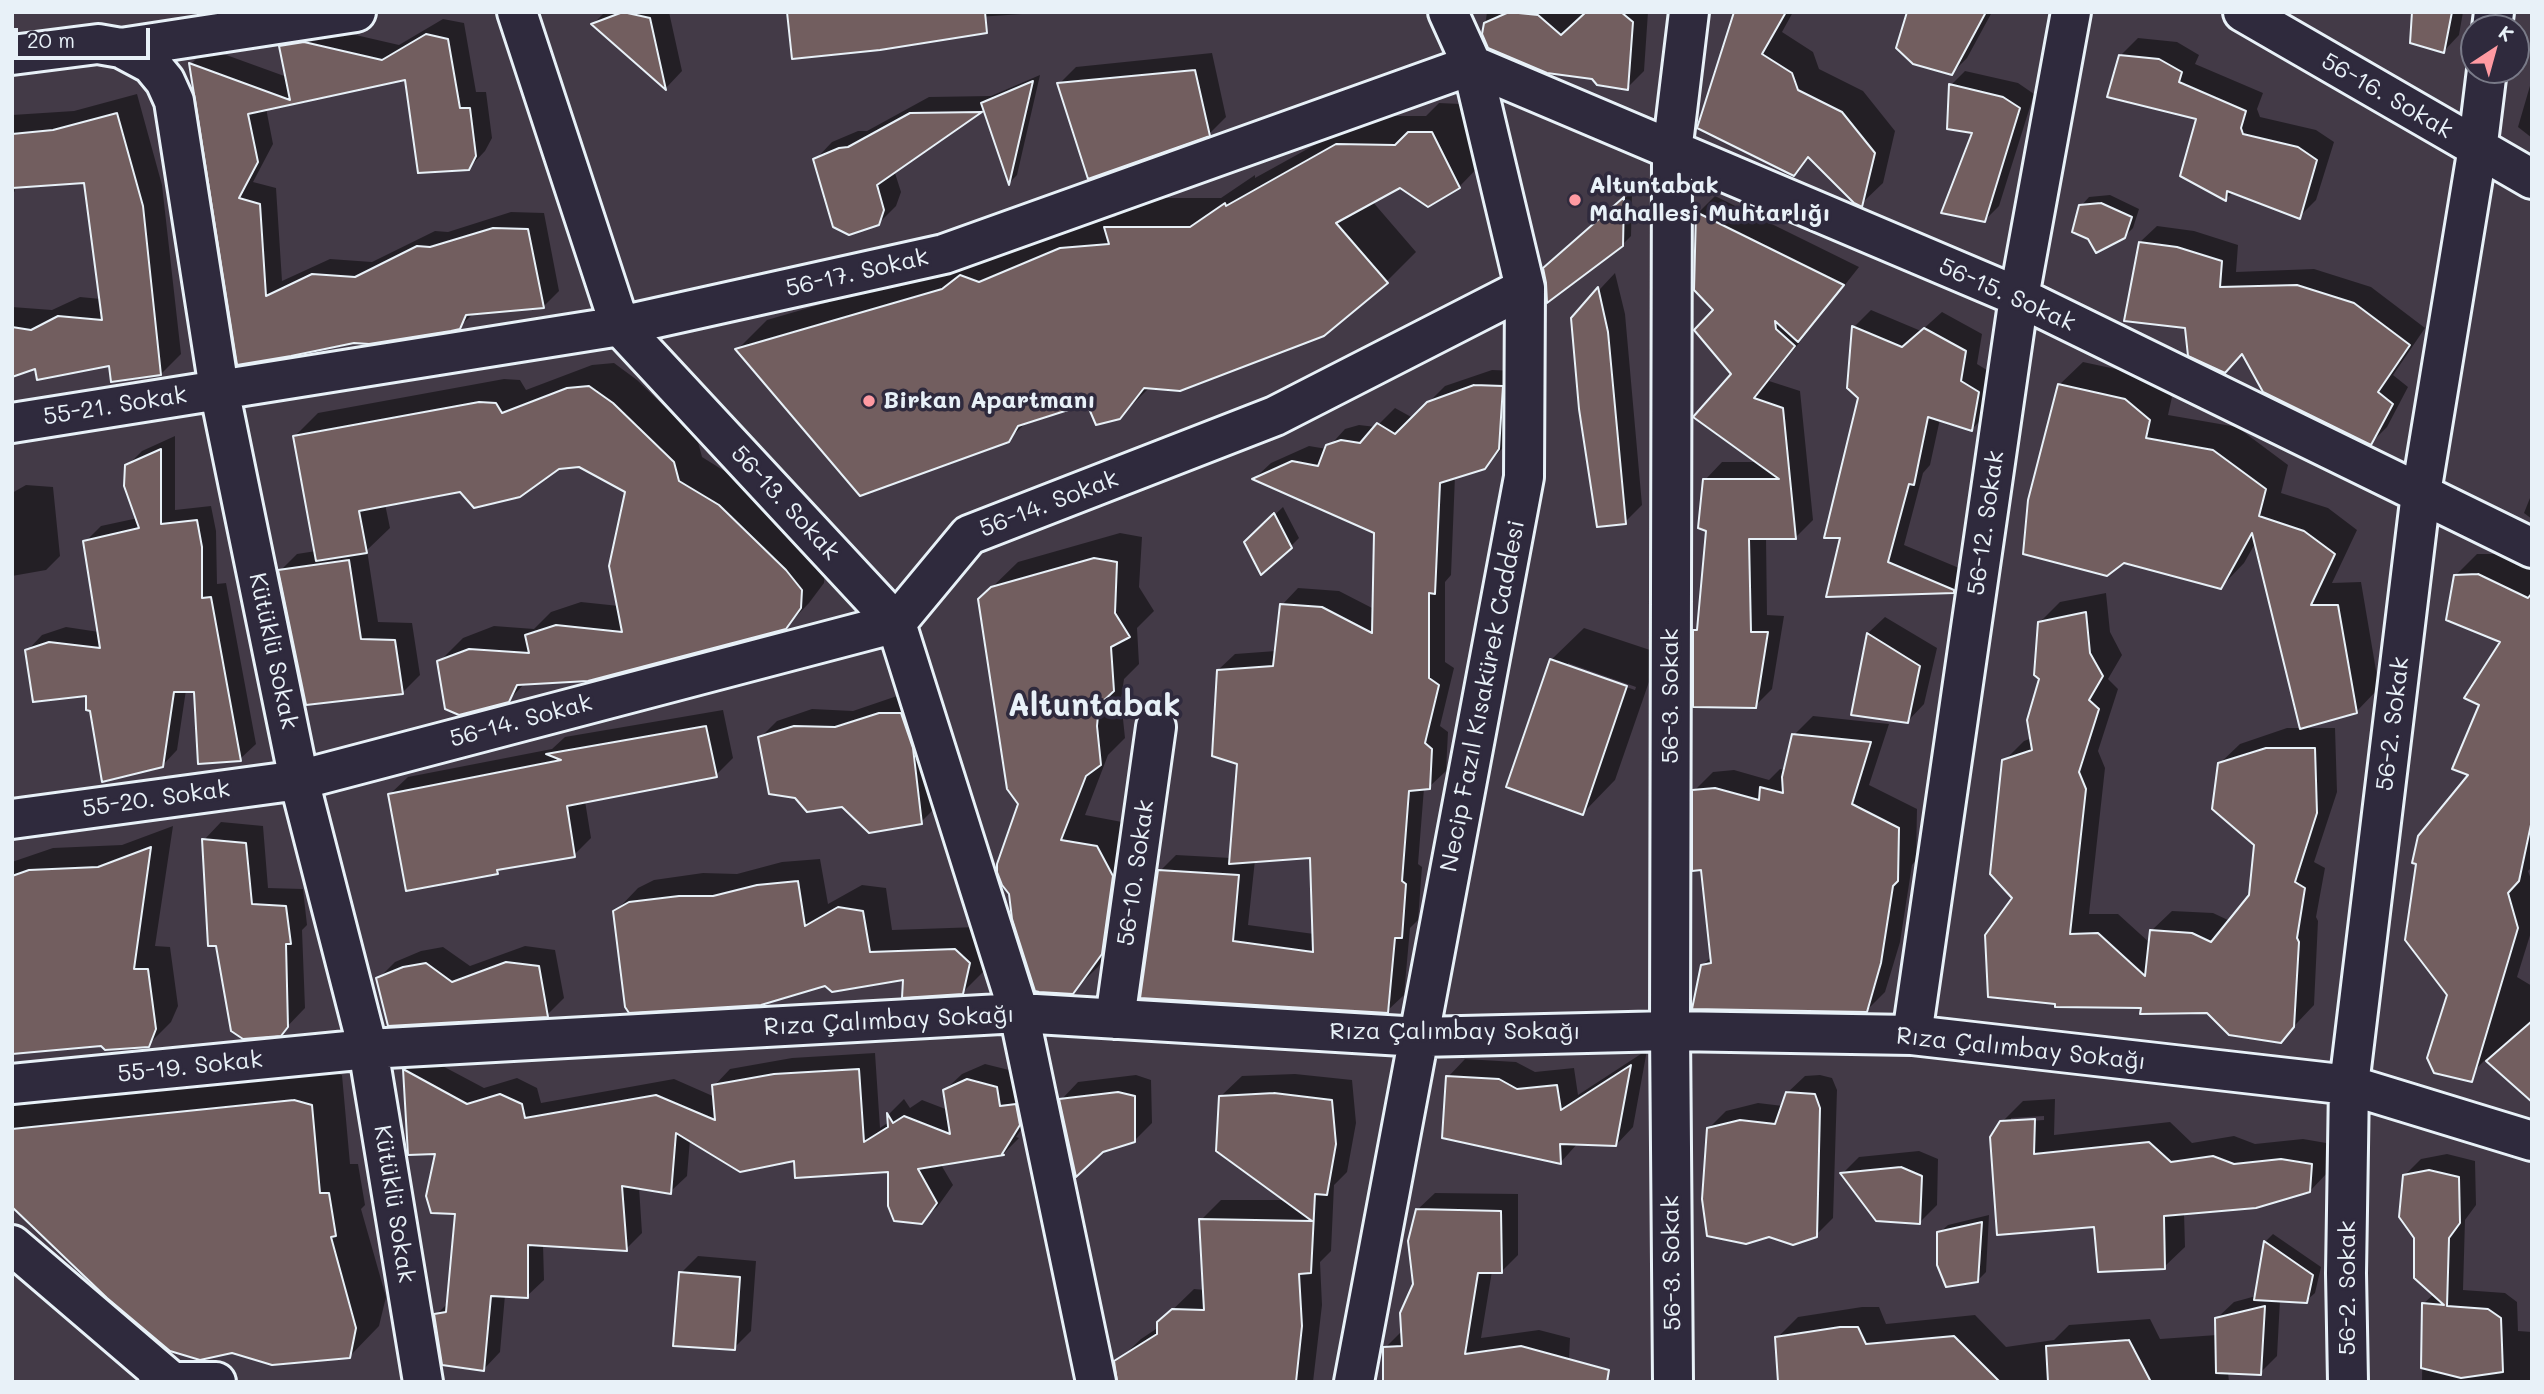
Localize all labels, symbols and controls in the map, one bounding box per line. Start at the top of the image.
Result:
scale bar [18,14,154,58]
north arrow [2460,14,2530,84]
text: K [2494,19,2519,47]
text: 20 m [27,26,75,53]
street label: 56-16. Sokak [2316,47,2458,145]
place label: Altuntabak Mahallesi Muhtarlığı [1589,172,1831,228]
marker: Altuntabak Mahallesi Muhtarlığı [1567,192,1583,208]
street label: 56-17. Sokak [783,243,931,303]
street label: 56-15. Sokak [1934,252,2080,338]
street label: 55-21. Sokak [41,380,189,432]
place label: Birkan Apartmanı [883,387,1096,415]
marker: Birkan Apartmanı [861,393,877,409]
street label: 56-13. Sokak [725,440,845,566]
street label: 56-12. Sokak [1962,449,2010,597]
street label: 56-14. Sokak [976,464,1122,544]
street label: Necip Fazıl Kısakürek Caddesi [1435,518,1531,874]
street label: Kütüklü Sokak [242,570,304,732]
street label: 56-3. Sokak [1657,628,1685,764]
street label: 56-2. Sokak [2370,655,2416,793]
district label: Altuntabak [1008,687,1180,725]
street label: 56-14. Sokak [447,688,595,754]
street label: 55-20. Sokak [80,774,232,824]
street label: 56-10. Sokak [1112,798,1160,948]
street label: Rıza Çalımbay Sokağı [763,1000,1015,1042]
street label: Rıza Çalımbay Sokağı [1329,1018,1581,1046]
street label: Rıza Çalımbay Sokağı [1895,1022,2147,1076]
street label: 55-19. Sokak [116,1045,264,1089]
street label: Kütüklü Sokak [367,1123,421,1285]
street label: 56-3. Sokak [1656,1195,1688,1331]
street label: 56-2. Sokak [2334,1221,2362,1355]

